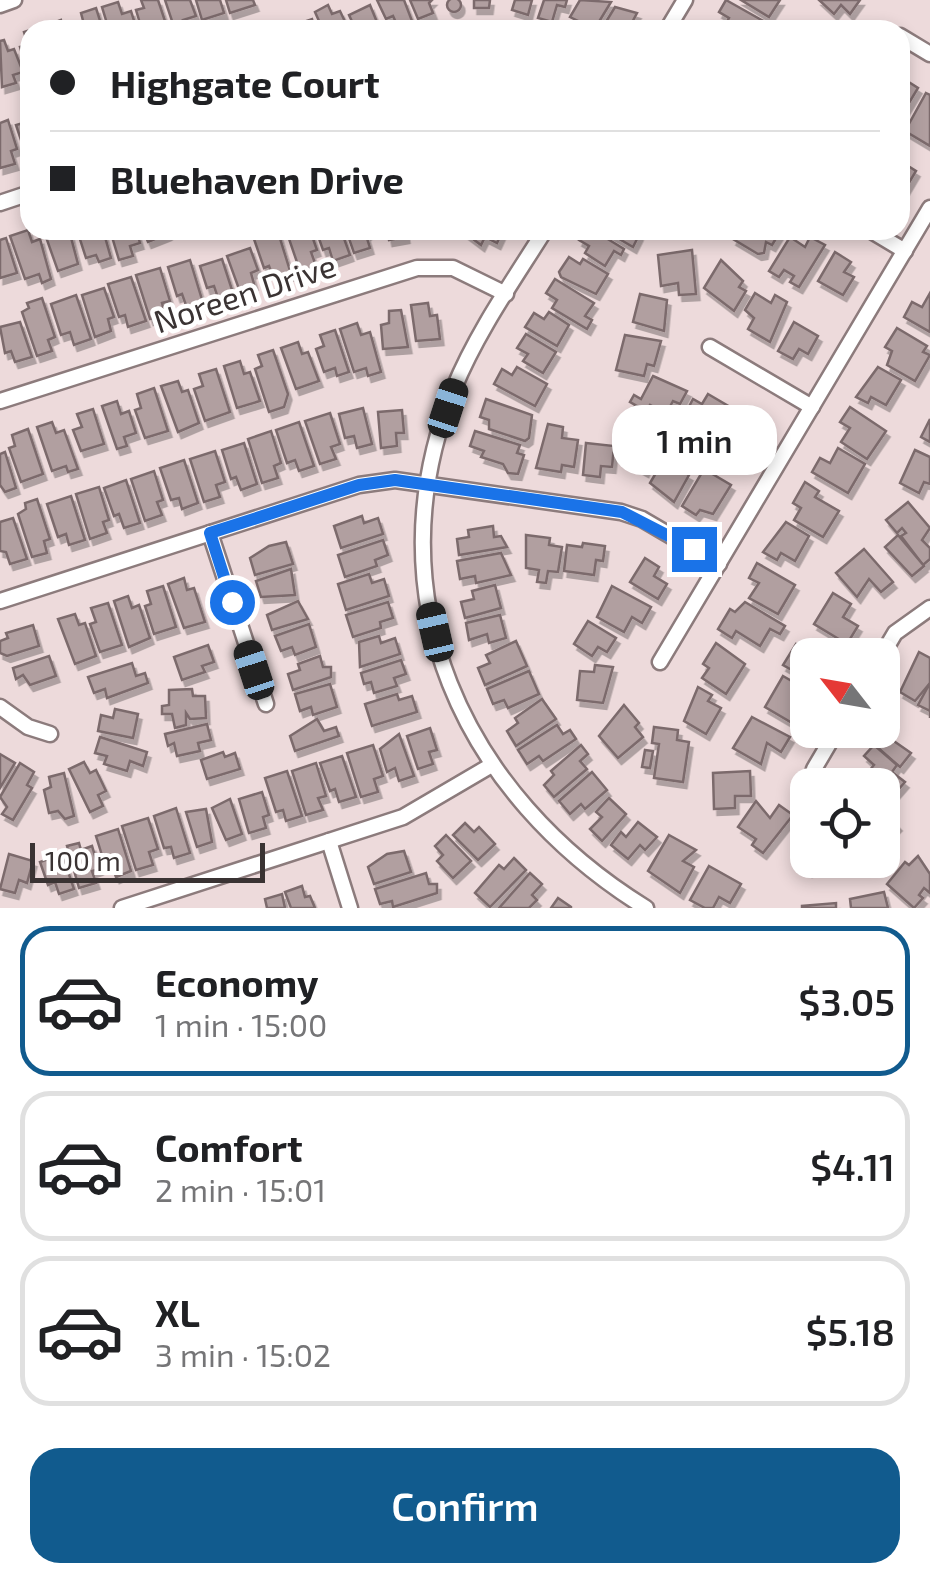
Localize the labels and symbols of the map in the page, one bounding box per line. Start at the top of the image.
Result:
street label: Noreen Drive [149,245,340,339]
car [424,375,472,441]
callout: 1 min [612,404,776,474]
route end [672,527,717,572]
route start [210,580,255,625]
car [414,599,456,665]
car [230,637,278,703]
north arrow [790,638,900,748]
scale bar [30,838,265,883]

